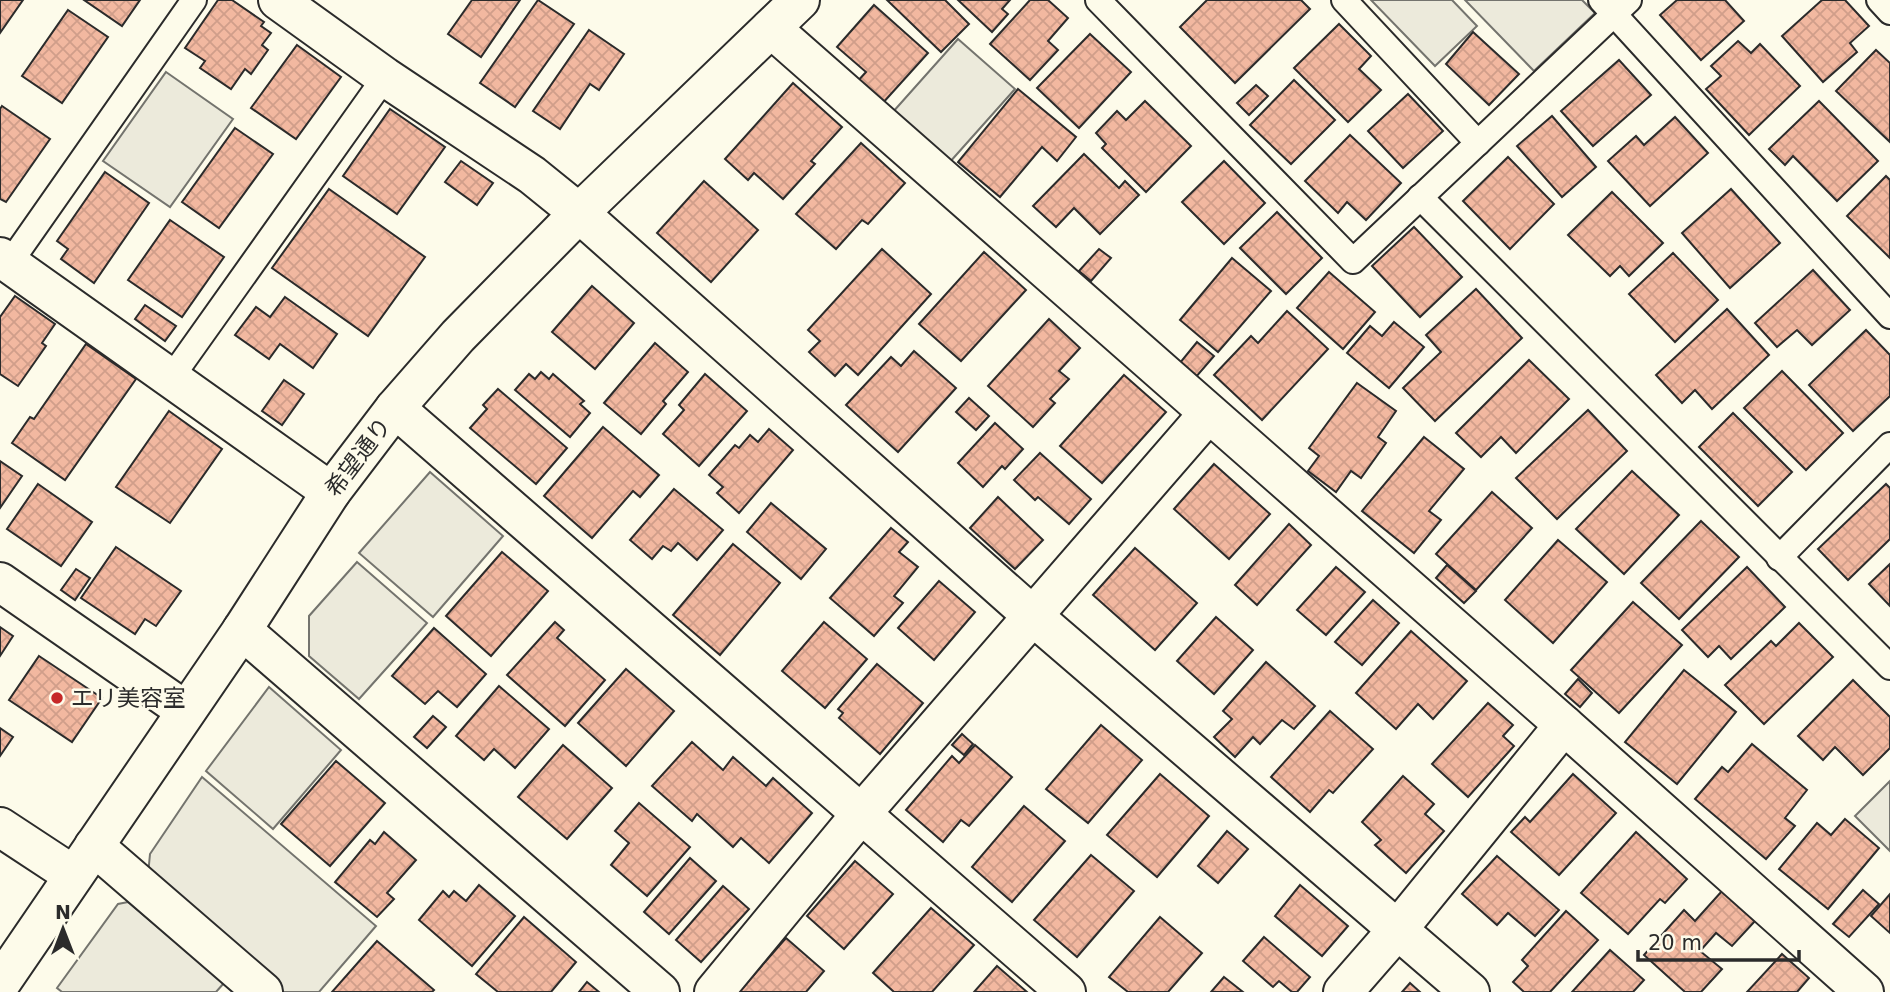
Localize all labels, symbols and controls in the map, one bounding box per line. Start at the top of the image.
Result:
street label: 希望通り [320,412,396,502]
place label: エリ美容室 [71,685,186,711]
marker: エリ美容室 [49,690,65,706]
north arrow [28,894,98,964]
text: N [55,901,71,923]
scale bar [1638,918,1799,962]
text: 20 m [1648,931,1702,955]

